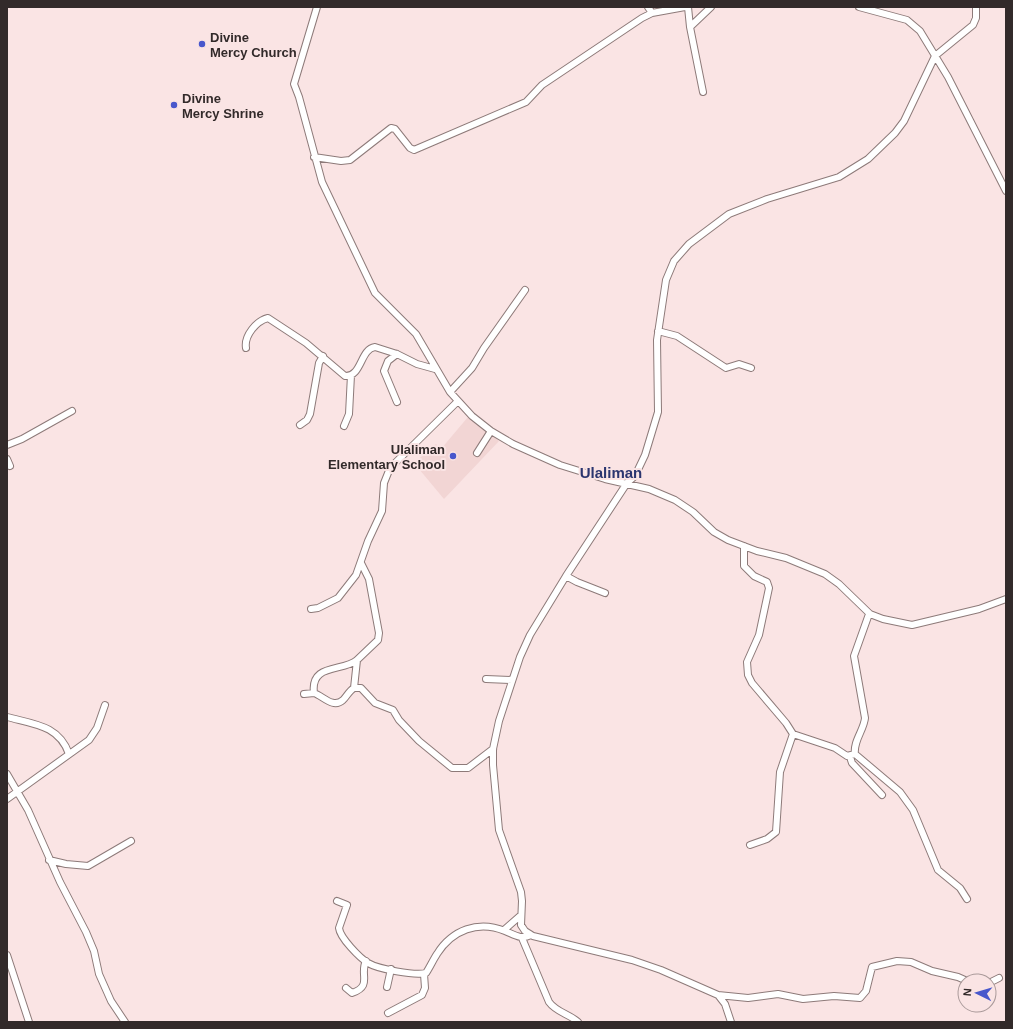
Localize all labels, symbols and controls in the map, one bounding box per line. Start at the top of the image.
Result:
place label: Divine Mercy Church [210,30,297,60]
marker: Divine Mercy Church [197,39,207,49]
place label: Divine Mercy Shrine [182,91,264,121]
marker: Divine Mercy Shrine [169,100,179,110]
place label: Ulaliman Elementary School [328,442,445,472]
marker: Ulaliman Elementary School [448,451,458,461]
district label: Ulaliman [580,464,642,481]
north arrow [957,973,997,1013]
text: N [961,988,973,997]

